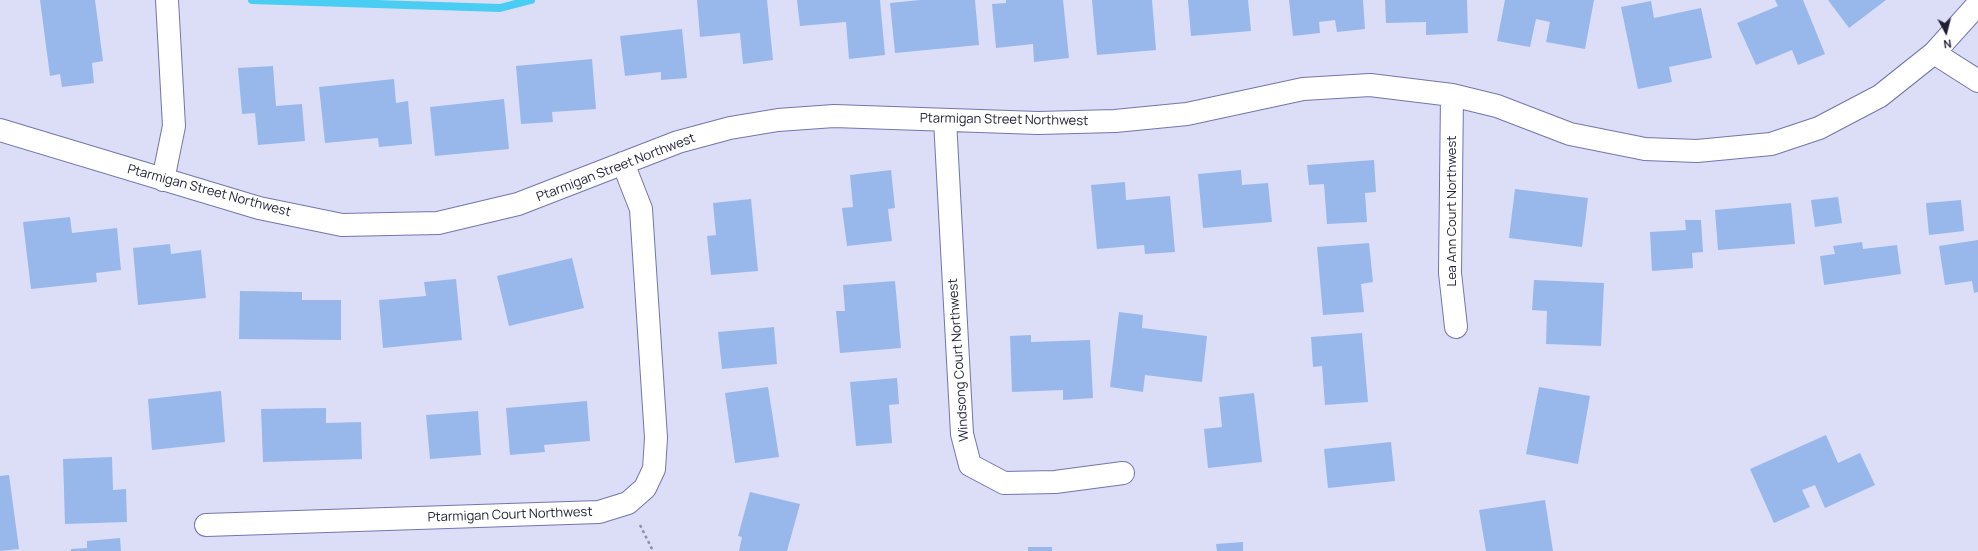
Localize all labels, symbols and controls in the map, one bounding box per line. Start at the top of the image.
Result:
north arrow [1926,12,1966,52]
text: N [1943,36,1952,52]
street label: Ptarmigan Street Northwest [920,111,1088,129]
street label: Ptarmigan Street Northwest [535,131,697,205]
street label: Lea Ann Court Northwest [1444,136,1460,286]
street label: Ptarmigan Street Northwest [126,162,292,220]
street label: Windsong Court Northwest [946,278,972,442]
street label: Ptarmigan Court Northwest [427,504,593,526]

